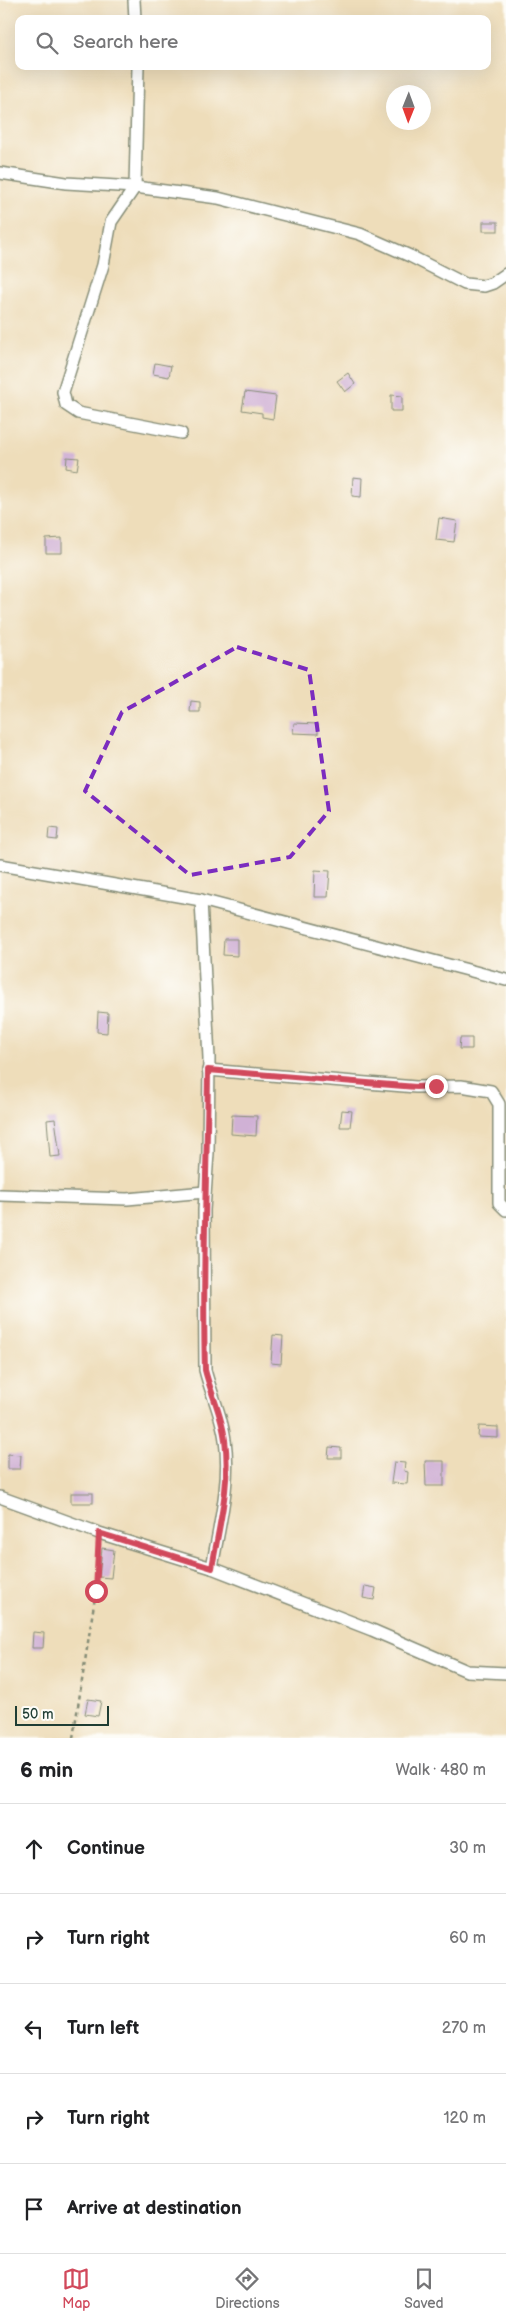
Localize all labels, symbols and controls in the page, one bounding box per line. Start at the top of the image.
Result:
search box [15,15,491,70]
icon: search [33,29,61,57]
text: Search here [73,31,178,54]
north arrow [386,85,431,130]
route end [425,1075,448,1098]
route start [85,1580,108,1603]
scale bar [15,1703,109,1726]
text: 50 m [22,1706,54,1723]
text: 6 min [20,1758,73,1783]
text: Walk · 480 m [395,1761,486,1780]
icon: ahead [20,1835,48,1863]
text: Continue [67,1837,145,1860]
text: 30 m [449,1839,486,1858]
icon: right [20,1925,48,1953]
text: Turn right [67,1927,150,1950]
text: 60 m [449,1929,486,1948]
icon: left [20,2015,48,2043]
text: Turn left [67,2017,139,2040]
text: 270 m [442,2019,486,2038]
icon: right [20,2105,48,2133]
text: Turn right [67,2107,150,2130]
text: 120 m [443,2109,486,2128]
icon: arrive [20,2195,48,2223]
text: Arrive at destination [67,2197,242,2220]
tab: Map [62,2265,91,2312]
tab: Directions [215,2265,280,2312]
tab: Saved [404,2265,444,2312]

